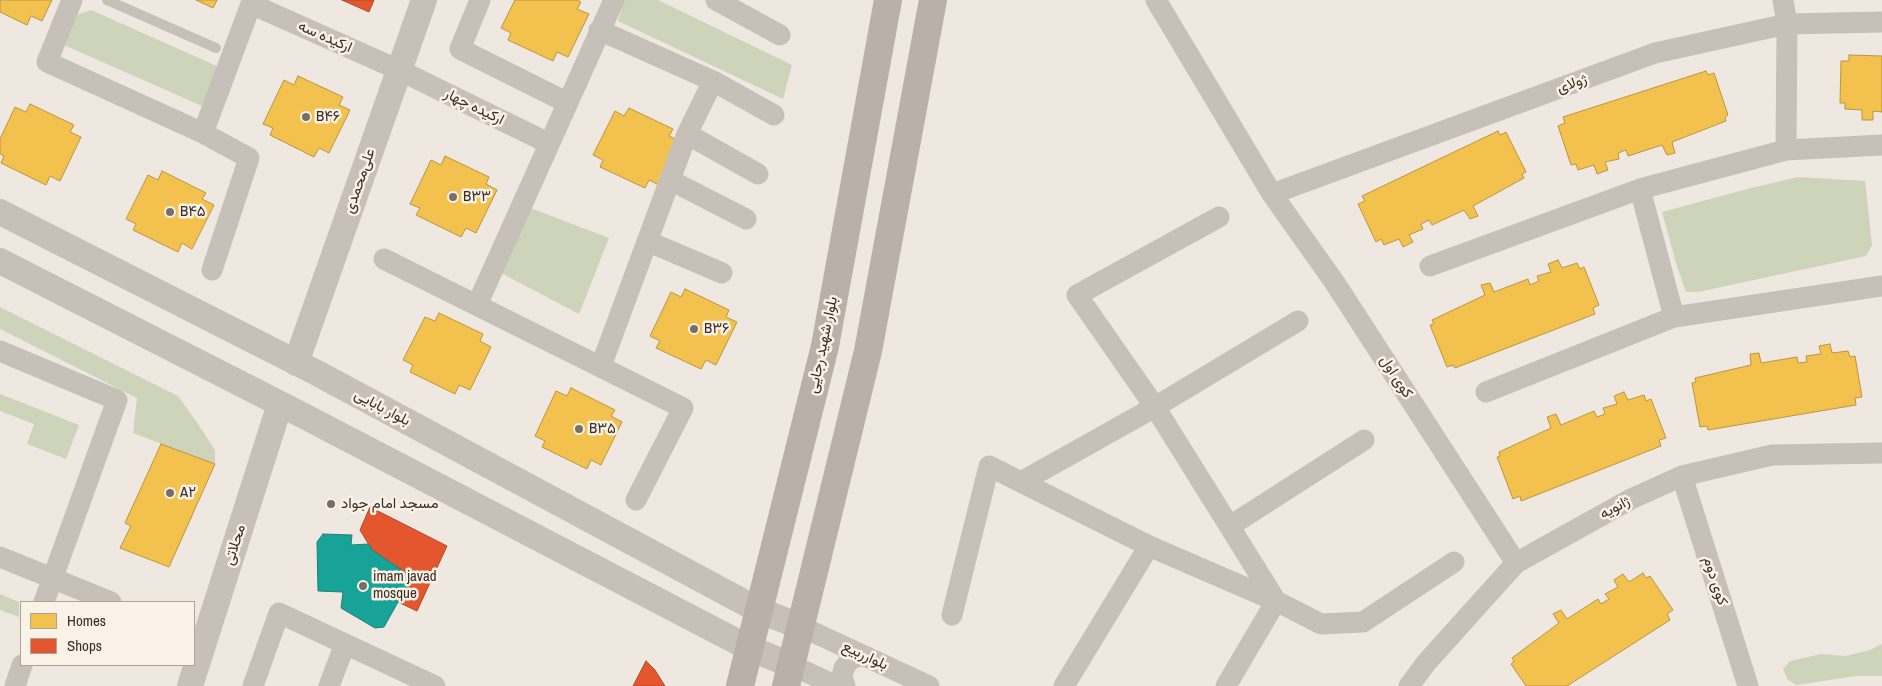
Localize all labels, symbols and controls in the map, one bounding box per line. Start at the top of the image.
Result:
street label: ارکیده سه [295,17,355,57]
street label: ژولای [1555,70,1589,98]
street label: ارکیده چهار [441,85,507,129]
place label: B۴۶ [316,108,340,126]
marker: B۴۶ [300,111,312,123]
street label: علی‌محمدی [340,146,380,216]
place label: B۳۳ [463,188,491,206]
marker: B۳۳ [447,191,459,203]
place label: B۴۵ [180,203,206,221]
marker: B۴۵ [164,206,176,218]
street label: بلوار شهید رجایی [804,295,842,395]
place label: B۳۶ [704,320,729,338]
marker: B۳۶ [688,323,700,335]
street label: کوی اول [1376,352,1416,402]
street label: بلوار بابایی [351,386,413,430]
place label: B۳۵ [589,420,616,438]
marker: B۳۵ [573,423,585,435]
place label: A۲ [180,484,196,502]
marker: A۲ [164,487,176,499]
street label: ژانویه [1597,493,1633,523]
place label: مسجد امام جواد [341,495,438,513]
marker: مسجد امام جواد [325,498,337,510]
street label: محلاتی [220,522,250,568]
street label: کوی دوم [1699,554,1731,608]
place label: imam javad mosque [373,568,437,603]
marker: imam javad mosque [357,580,369,592]
legend [20,601,195,666]
text: Homes [67,610,106,631]
text: Shops [67,635,102,656]
street label: بلوارربیع [839,638,891,674]

